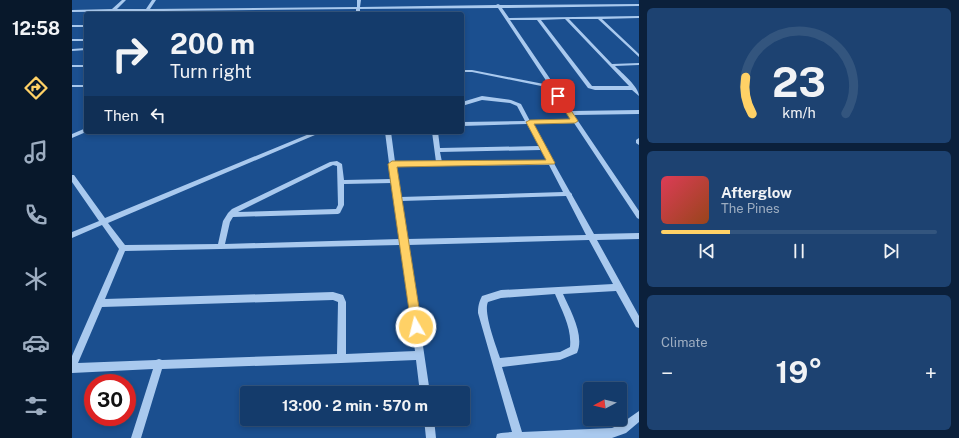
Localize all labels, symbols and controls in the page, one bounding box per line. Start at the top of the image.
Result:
text: 12:58 [12,18,60,39]
text: 200 m [170,27,255,60]
icon: right [104,28,156,80]
text: 23 [772,56,826,105]
text: Turn right [170,61,252,82]
icon: directions [22,74,50,102]
pin [541,79,575,113]
icon: arrive [547,85,569,107]
text: km/h [782,103,816,120]
icon: left [147,104,169,126]
text: Then [104,107,139,124]
icon: music [22,138,50,166]
text: Afterglow [721,184,792,201]
icon: phone [22,201,50,229]
text: The Pines [721,201,780,216]
icon: previous [696,240,718,262]
icon: pause [788,240,810,262]
icon: next [880,240,902,262]
icon: climate [22,265,50,293]
position arrow [395,306,437,348]
icon: car [22,329,50,357]
text: Climate [661,335,708,350]
text: 19° [776,354,822,390]
text: − [661,360,673,386]
text: + [925,360,937,386]
speed limit sign: 30 [84,374,136,426]
north arrow [583,382,627,426]
map controls [583,382,627,426]
icon: filters [22,392,50,420]
text: 13:00 · 2 min · 570 m [282,397,428,414]

